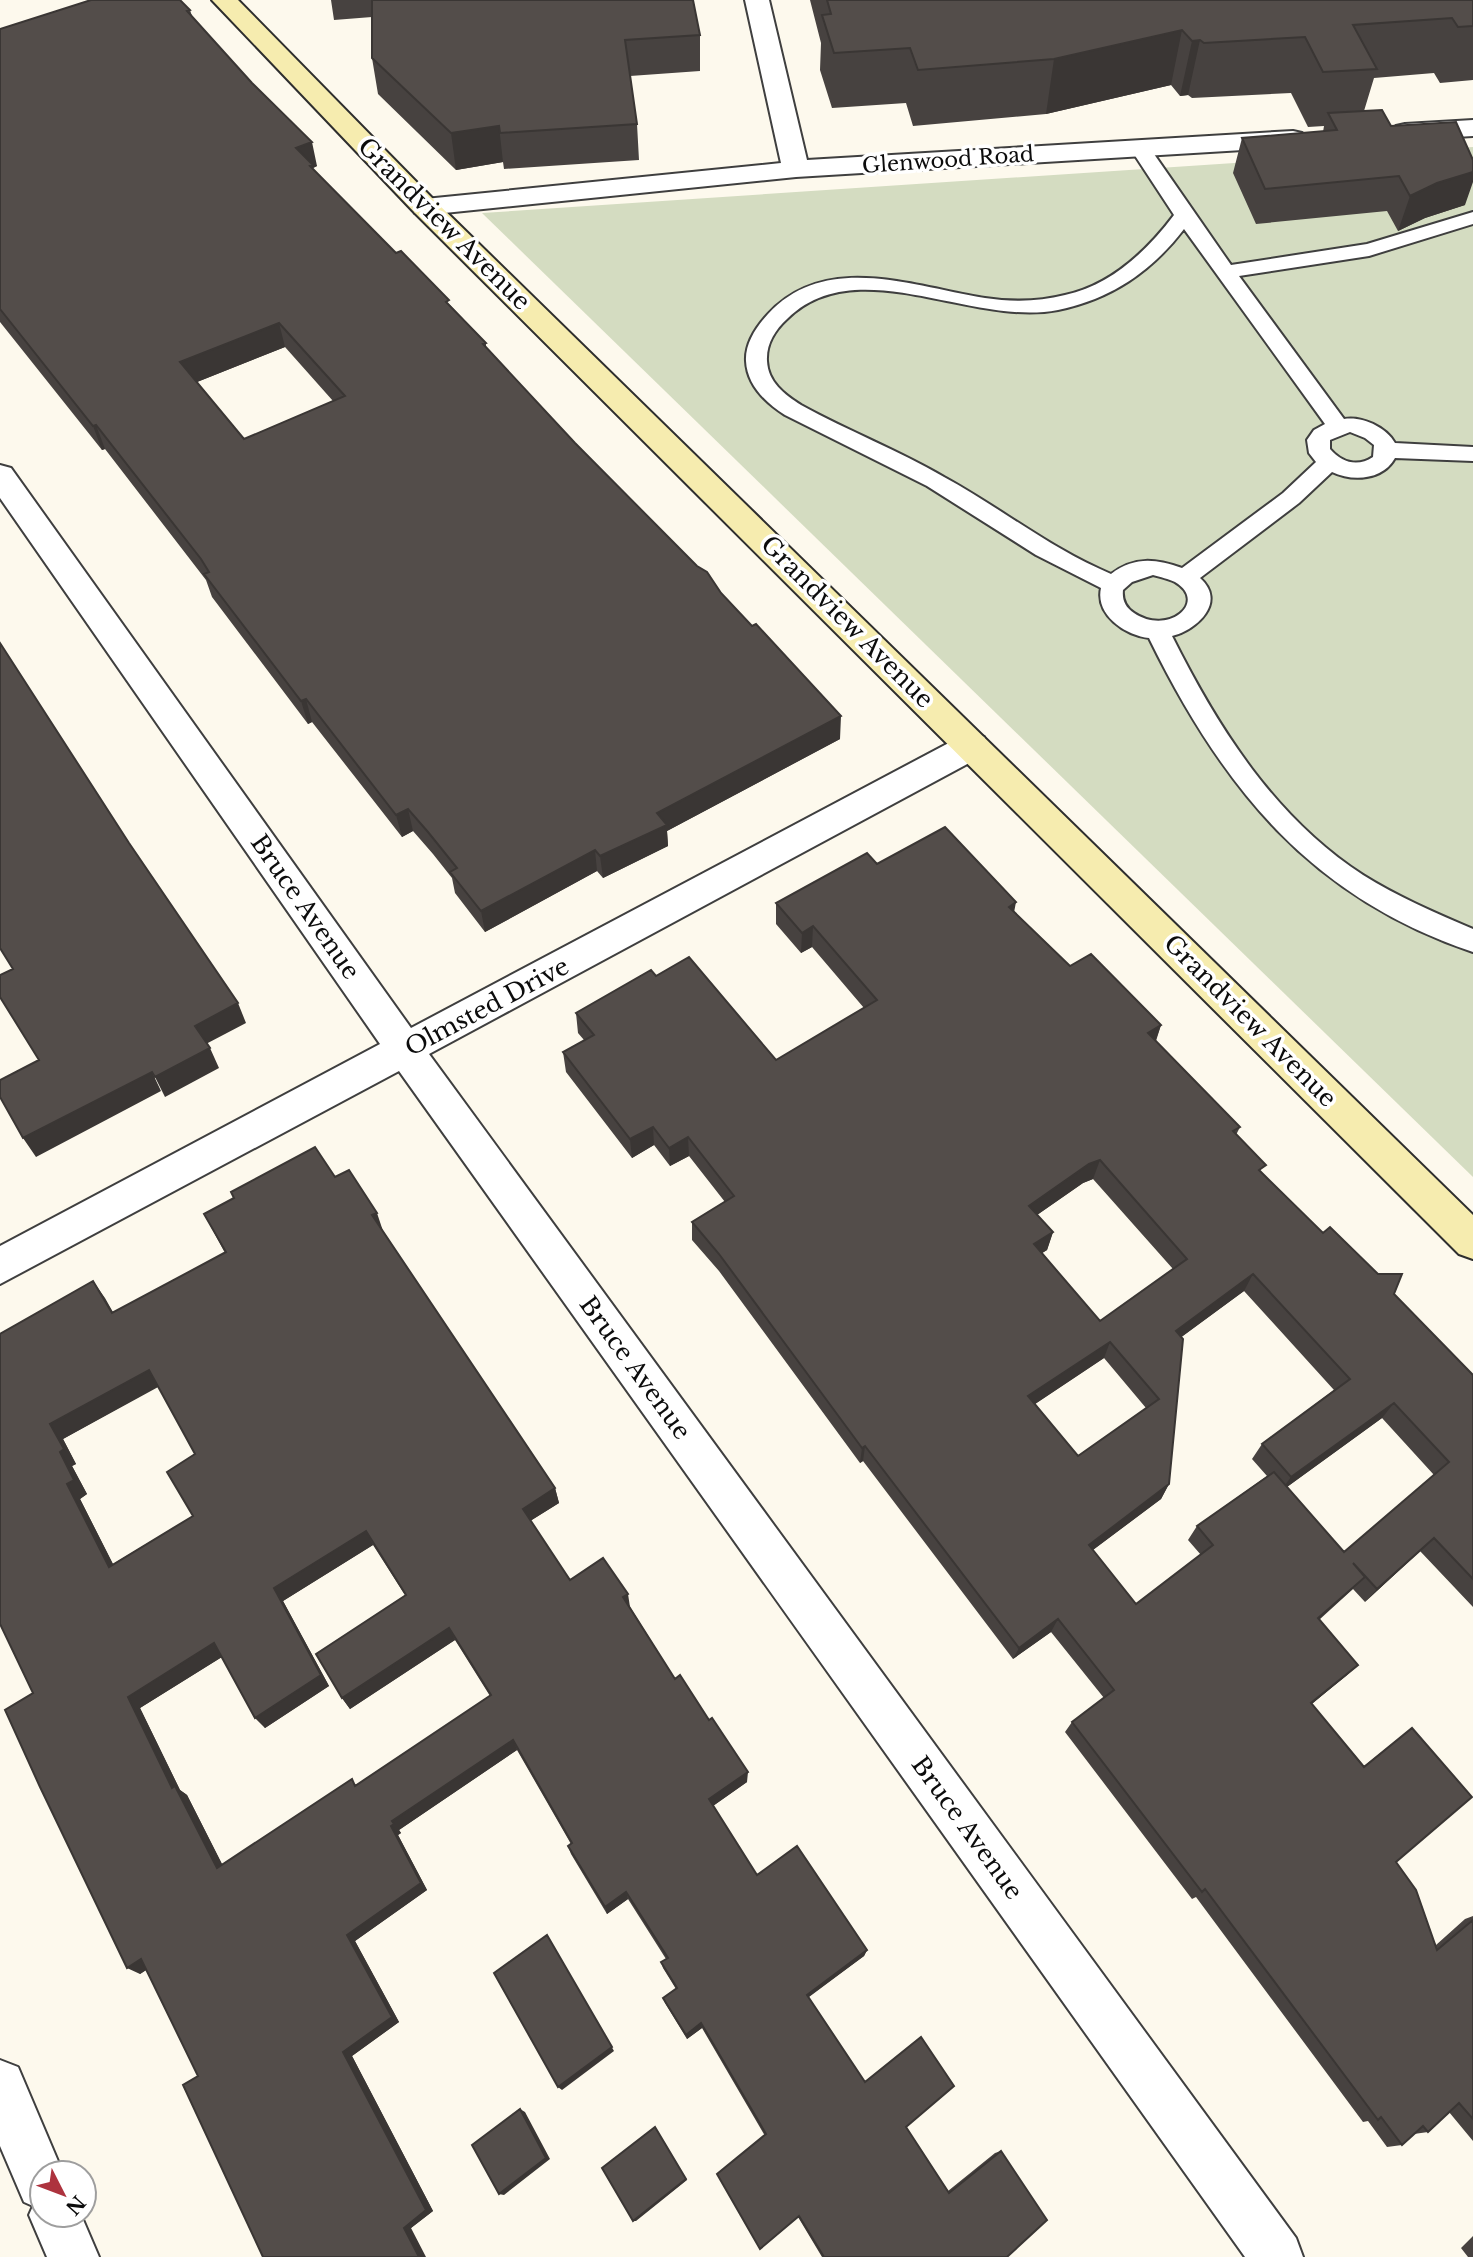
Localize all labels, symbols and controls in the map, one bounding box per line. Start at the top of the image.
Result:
street label: Grandview Avenue [352,132,536,316]
street label: Glenwood Road [861,141,1035,179]
street label: Grandview Avenue [755,530,939,714]
street label: Bruce Avenue [245,829,366,985]
street label: Grandview Avenue [1158,929,1342,1113]
street label: Olmsted Drive [400,951,574,1062]
street label: Bruce Avenue [574,1290,697,1445]
street label: Bruce Avenue [906,1750,1029,1905]
north arrow [28,2159,98,2229]
text: N [61,2191,90,2219]

